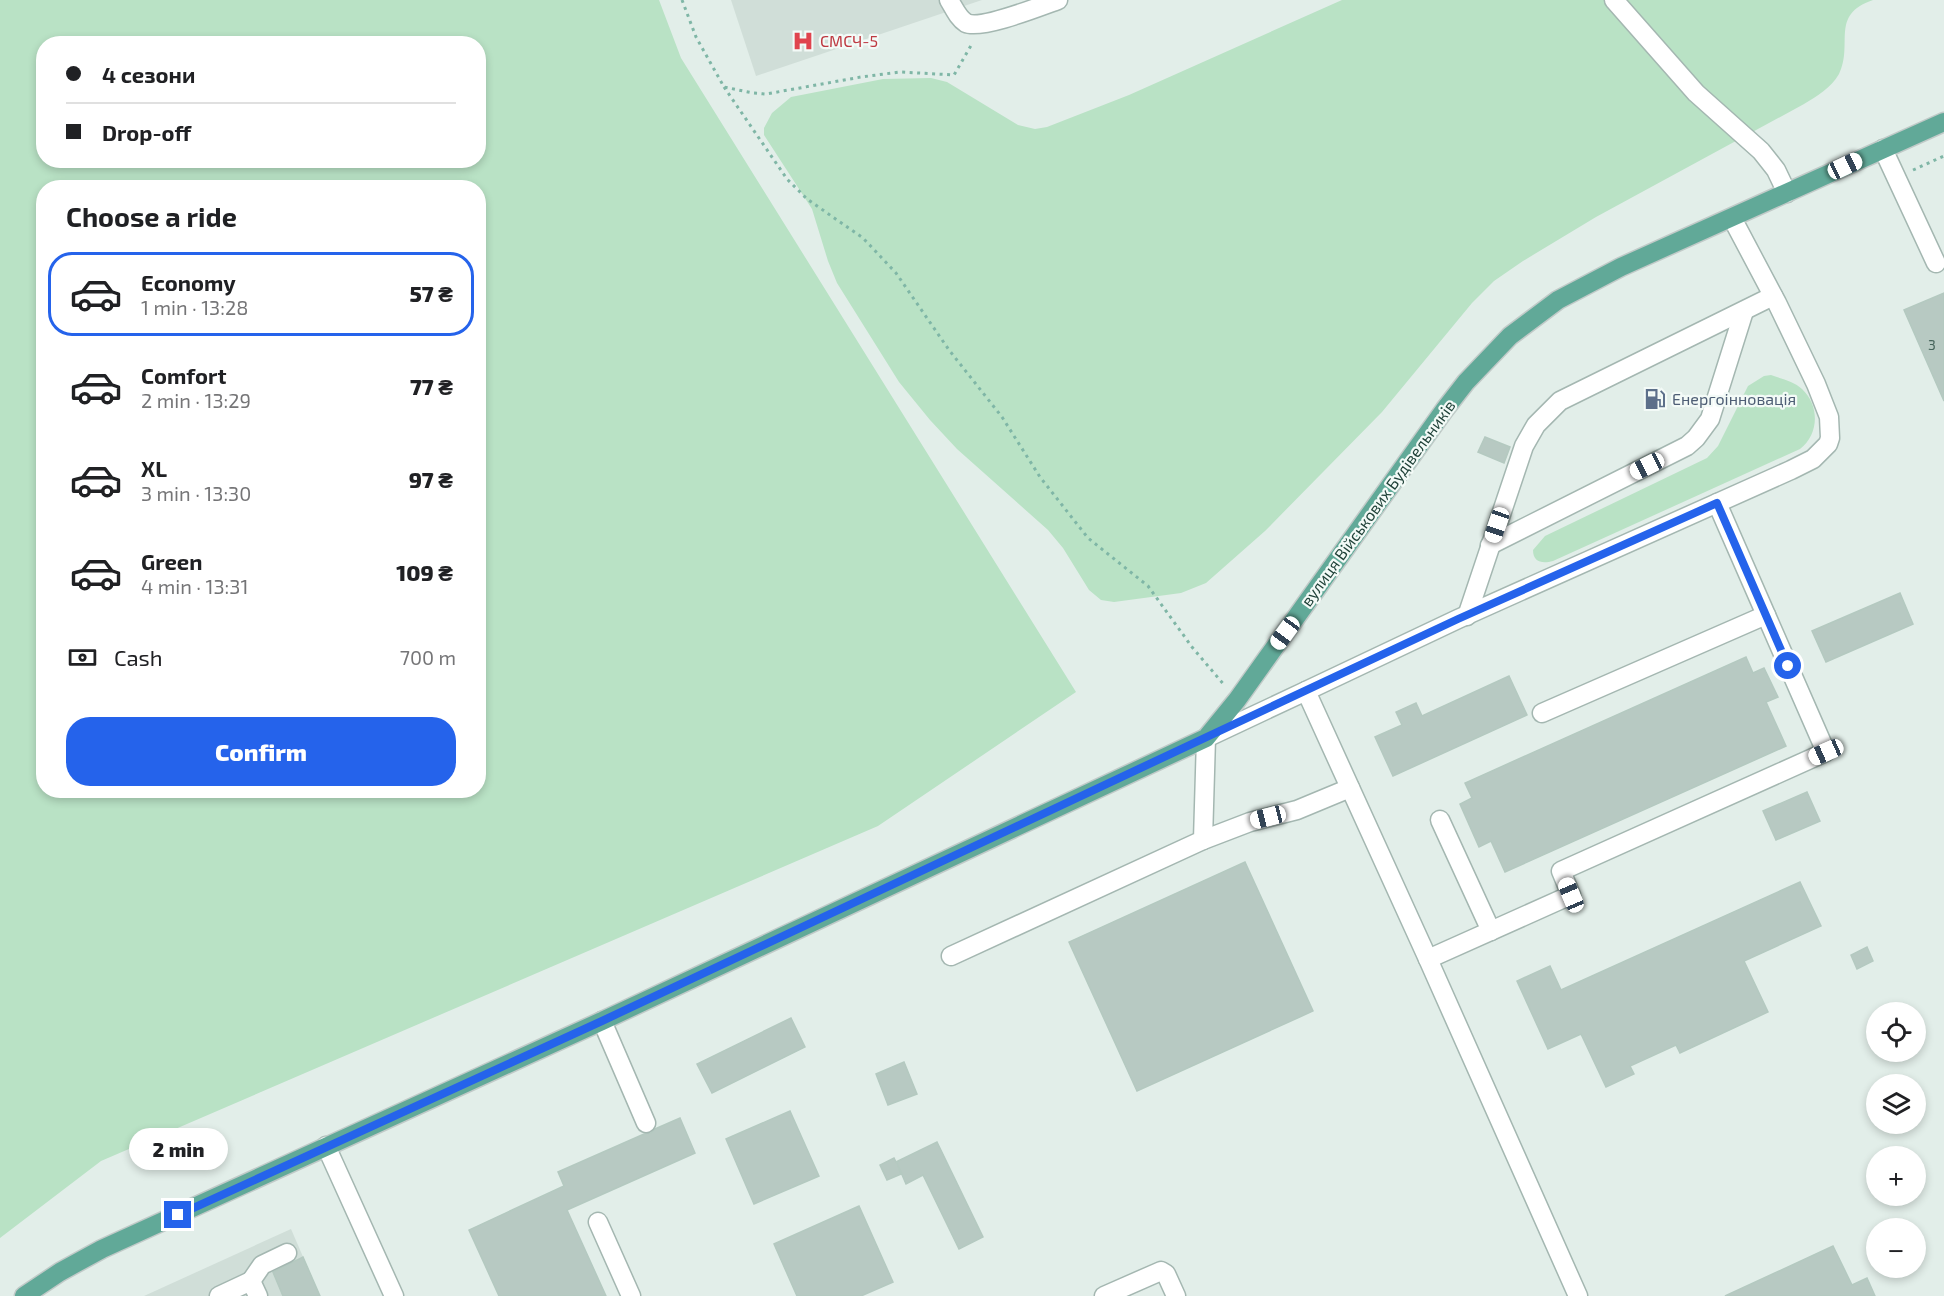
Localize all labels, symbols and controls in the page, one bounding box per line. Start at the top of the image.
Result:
hospital icon: СМСЧ-5 [791,29,815,53]
place label: СМСЧ-5 [820,31,878,50]
text: 4 сезони [102,61,195,87]
text: Drop-off [102,119,191,145]
car [1825,150,1865,182]
text: Choose a ride [66,200,237,232]
icon: car [69,267,123,321]
text: Economy [141,269,236,295]
text: 57 ₴ [410,280,453,306]
text: 1 min · 13:28 [141,295,248,319]
house number: 3 [1928,336,1936,353]
icon: car [69,360,123,414]
text: Comfort [141,362,226,388]
text: 77 ₴ [410,373,453,399]
fuel station icon: Енергоінновація [1643,387,1667,411]
text: 2 min · 13:29 [141,388,251,412]
place label: Енергоінновація [1672,389,1796,408]
street label: вулиця Військових Будівельників [1296,396,1460,610]
car [1627,450,1667,482]
icon: car [69,453,123,507]
text: XL [141,455,167,481]
text: 97 ₴ [409,466,453,492]
text: 3 min · 13:30 [141,481,251,505]
car [1483,505,1511,545]
icon: car [69,546,123,600]
text: Green [141,548,203,574]
text: 109 ₴ [396,559,453,585]
text: 4 min · 13:31 [141,574,248,598]
car [1267,613,1303,653]
icon: cash [66,641,99,674]
text: Cash [114,644,163,670]
text: 700 m [400,645,456,669]
route start [1774,652,1801,679]
button: Confirm [66,717,456,786]
car [1806,736,1846,768]
car [1248,804,1288,830]
car [1556,875,1586,915]
map controls [1866,1002,1926,1278]
button: locate [1866,1002,1926,1062]
button: layers [1866,1074,1926,1134]
callout: 2 min [128,1128,228,1170]
text: 2 min [153,1137,204,1161]
button: + [1866,1146,1926,1206]
route end [164,1201,191,1228]
button: − [1866,1218,1926,1278]

